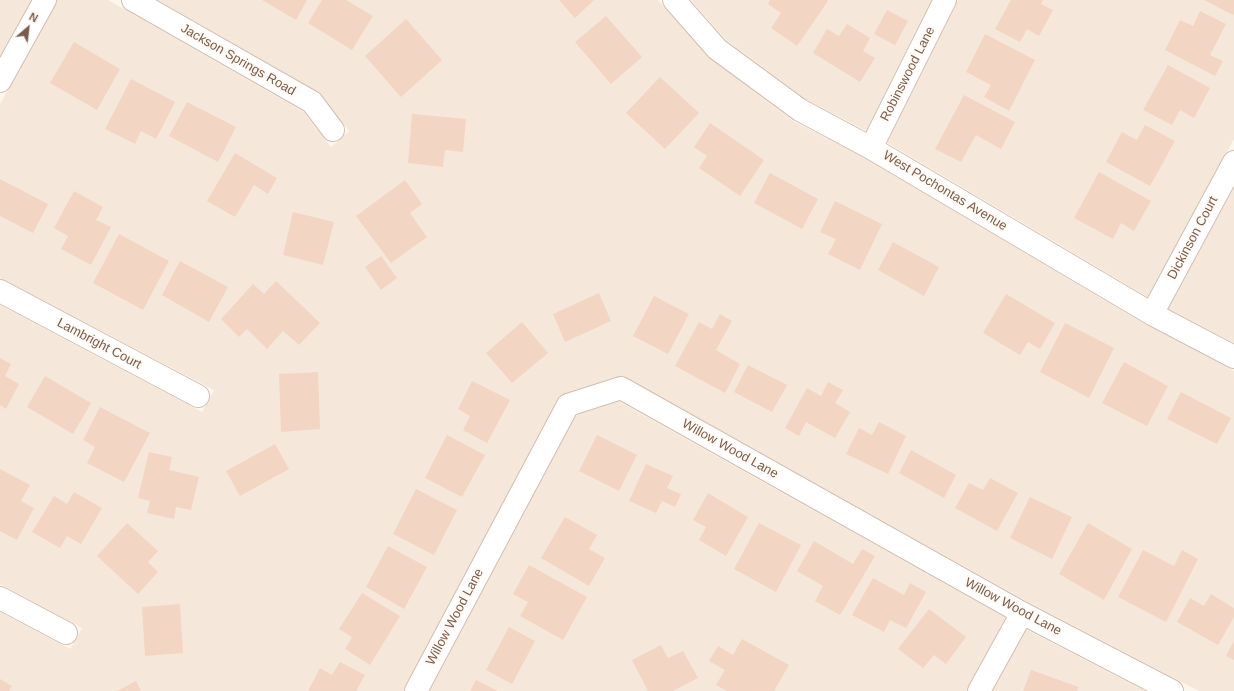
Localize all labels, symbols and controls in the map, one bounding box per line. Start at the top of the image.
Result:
north arrow [8,8,48,48]
text: N [27,10,40,25]
street label: Jackson Springs Road [178,21,298,99]
street label: Robinswood Lane [877,24,939,124]
street label: West Pochontas Avenue [880,148,1010,234]
street label: Dickinson Court [1165,194,1221,282]
street label: Lambright Court [54,315,144,373]
street label: Willow Wood Lane [679,416,781,482]
street label: Willow Wood Lane [423,566,487,668]
street label: Willow Wood Lane [962,575,1064,639]

